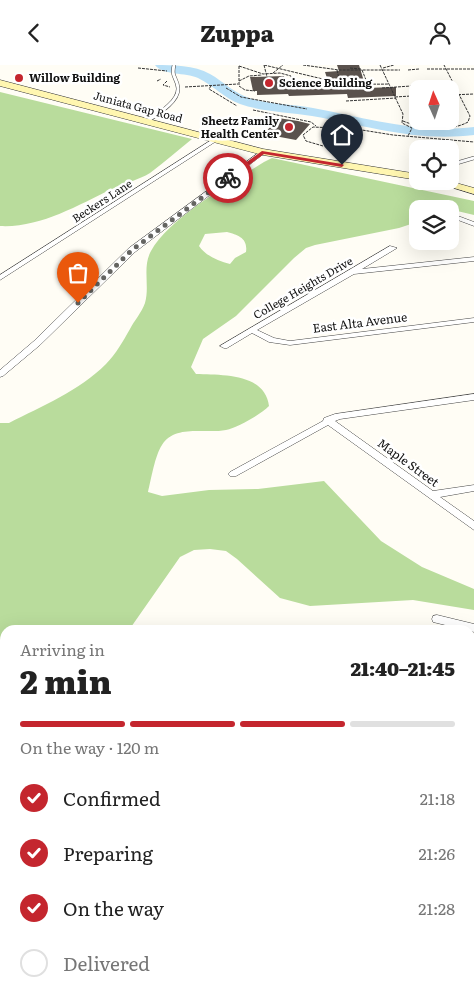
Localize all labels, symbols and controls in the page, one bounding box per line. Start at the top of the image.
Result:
text: Zuppa [200,16,274,49]
icon: back [20,19,48,47]
icon: person [426,19,454,47]
place label: Willow Building [29,69,121,85]
marker: Willow Building [13,72,25,84]
place label: Science Building [279,74,373,90]
marker: Science Building [263,77,275,89]
north arrow [409,80,459,130]
map controls [409,80,459,250]
street label: Juniata Gap Road [92,86,185,126]
place label: Sheetz Family Health Center [201,112,279,141]
pin [321,114,363,165]
marker: Sheetz Family Health Center [283,121,295,133]
icon: home [328,121,356,149]
button: locate [409,140,459,190]
courier [203,153,253,203]
icon: bike [214,164,242,192]
street label: Beckers Lane [68,175,135,226]
button: layers [409,200,459,250]
pin [57,252,99,303]
street label: College Heights Drive [250,252,355,322]
icon: bag [64,259,92,287]
street label: East Alta Avenue [312,307,408,337]
street label: Maple Street [374,434,443,491]
text: Arriving in [20,637,105,661]
text: 21:40–21:45 [351,654,455,682]
text: 2 min [20,656,112,704]
text: On the way · 120 m [20,735,159,759]
icon: check [20,784,48,812]
text: Confirmed [63,784,161,812]
text: 21:18 [420,786,455,810]
icon: check [20,839,48,867]
text: Preparing [63,839,153,867]
text: 21:26 [419,841,455,865]
icon: check [20,894,48,922]
text: On the way [63,894,164,922]
text: 21:28 [418,896,455,920]
text: Delivered [63,949,150,977]

